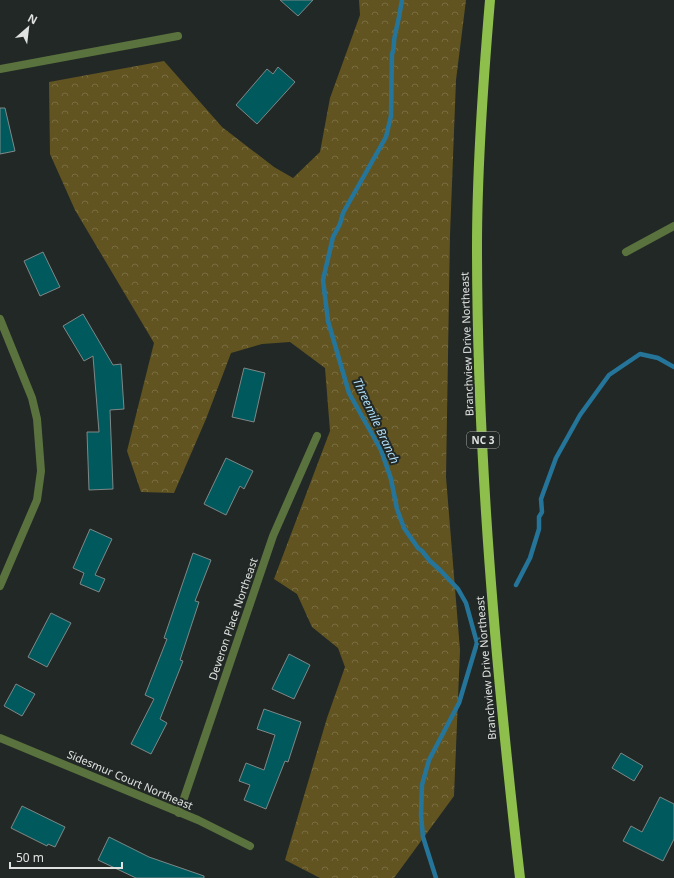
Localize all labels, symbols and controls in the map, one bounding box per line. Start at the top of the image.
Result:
north arrow [8,8,48,48]
text: N [25,10,40,27]
street label: Branchview Drive Northeast [456,272,477,416]
water label: Threemile Branch [349,375,404,467]
road number: NC 3 [467,432,499,448]
street label: Deveron Place Northeast [205,556,261,682]
street label: Branchview Drive Northeast [472,595,499,741]
street label: Sidesmur Court Northeast [65,746,195,813]
scale bar [10,844,122,870]
text: 50 m [16,849,44,866]

